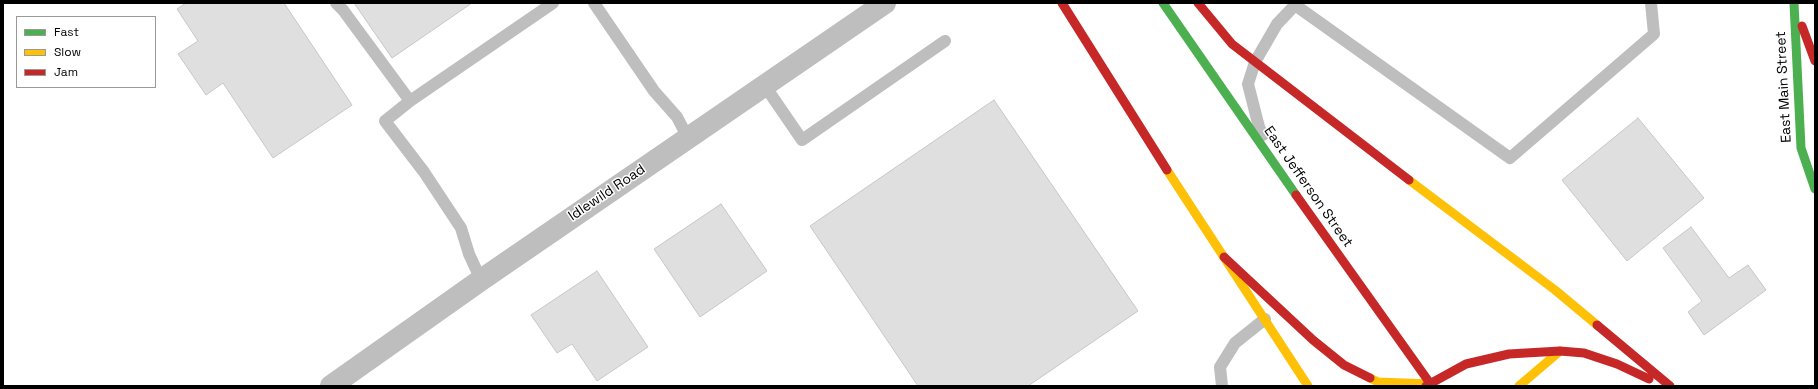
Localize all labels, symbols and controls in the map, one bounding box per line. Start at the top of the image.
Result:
legend [16,16,156,88]
text: Fast [54,24,79,40]
street label: East Main Street [1773,31,1795,143]
text: Slow [54,44,81,60]
text: Jam [54,64,78,80]
street label: East Jefferson Street [1260,123,1356,251]
street label: Idlewild Road [565,161,649,225]

